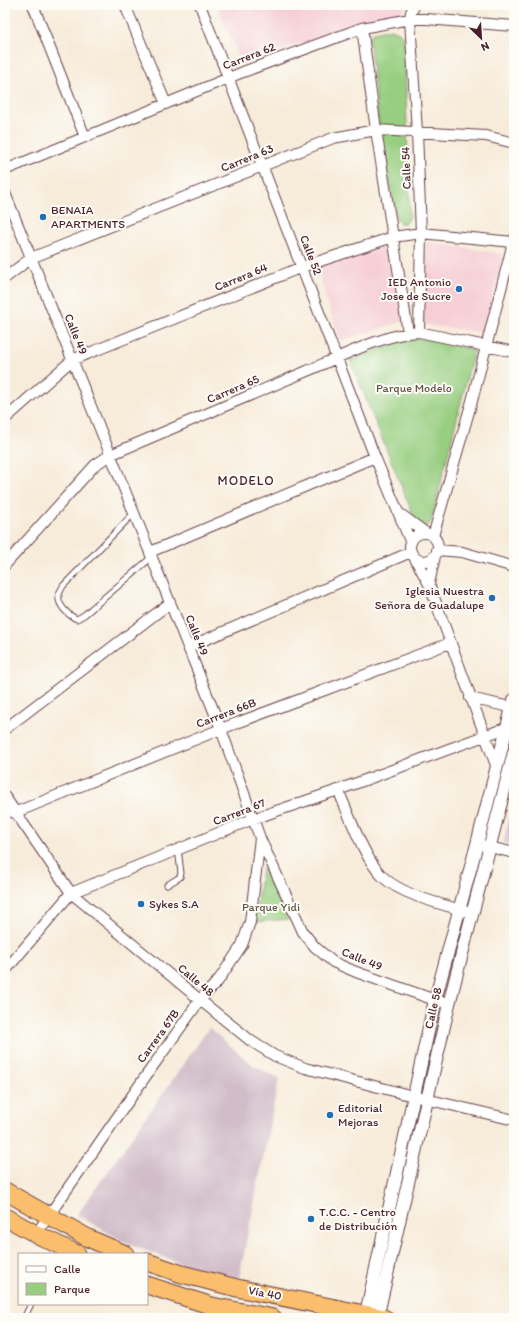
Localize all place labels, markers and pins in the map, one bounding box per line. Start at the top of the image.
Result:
place label: BENAIA APARTMENTS [51,203,125,231]
marker: BENAIA APARTMENTS [38,212,48,222]
place label: IED Antonio Jose de Sucre [381,275,451,303]
marker: IED Antonio Jose de Sucre [454,284,464,294]
place label: Iglesia Nuestra Señora de Guadalupe [375,584,485,612]
marker: Iglesia Nuestra Señora de Guadalupe [487,593,497,603]
place label: Sykes S.A [149,897,199,911]
marker: Sykes S.A [136,899,146,909]
place label: Editorial Mejoras [338,1101,383,1129]
marker: Editorial Mejoras [325,1110,335,1120]
place label: T.C.C. - Centro de Distribución [319,1205,397,1233]
marker: T.C.C. - Centro de Distribución [306,1214,316,1224]

